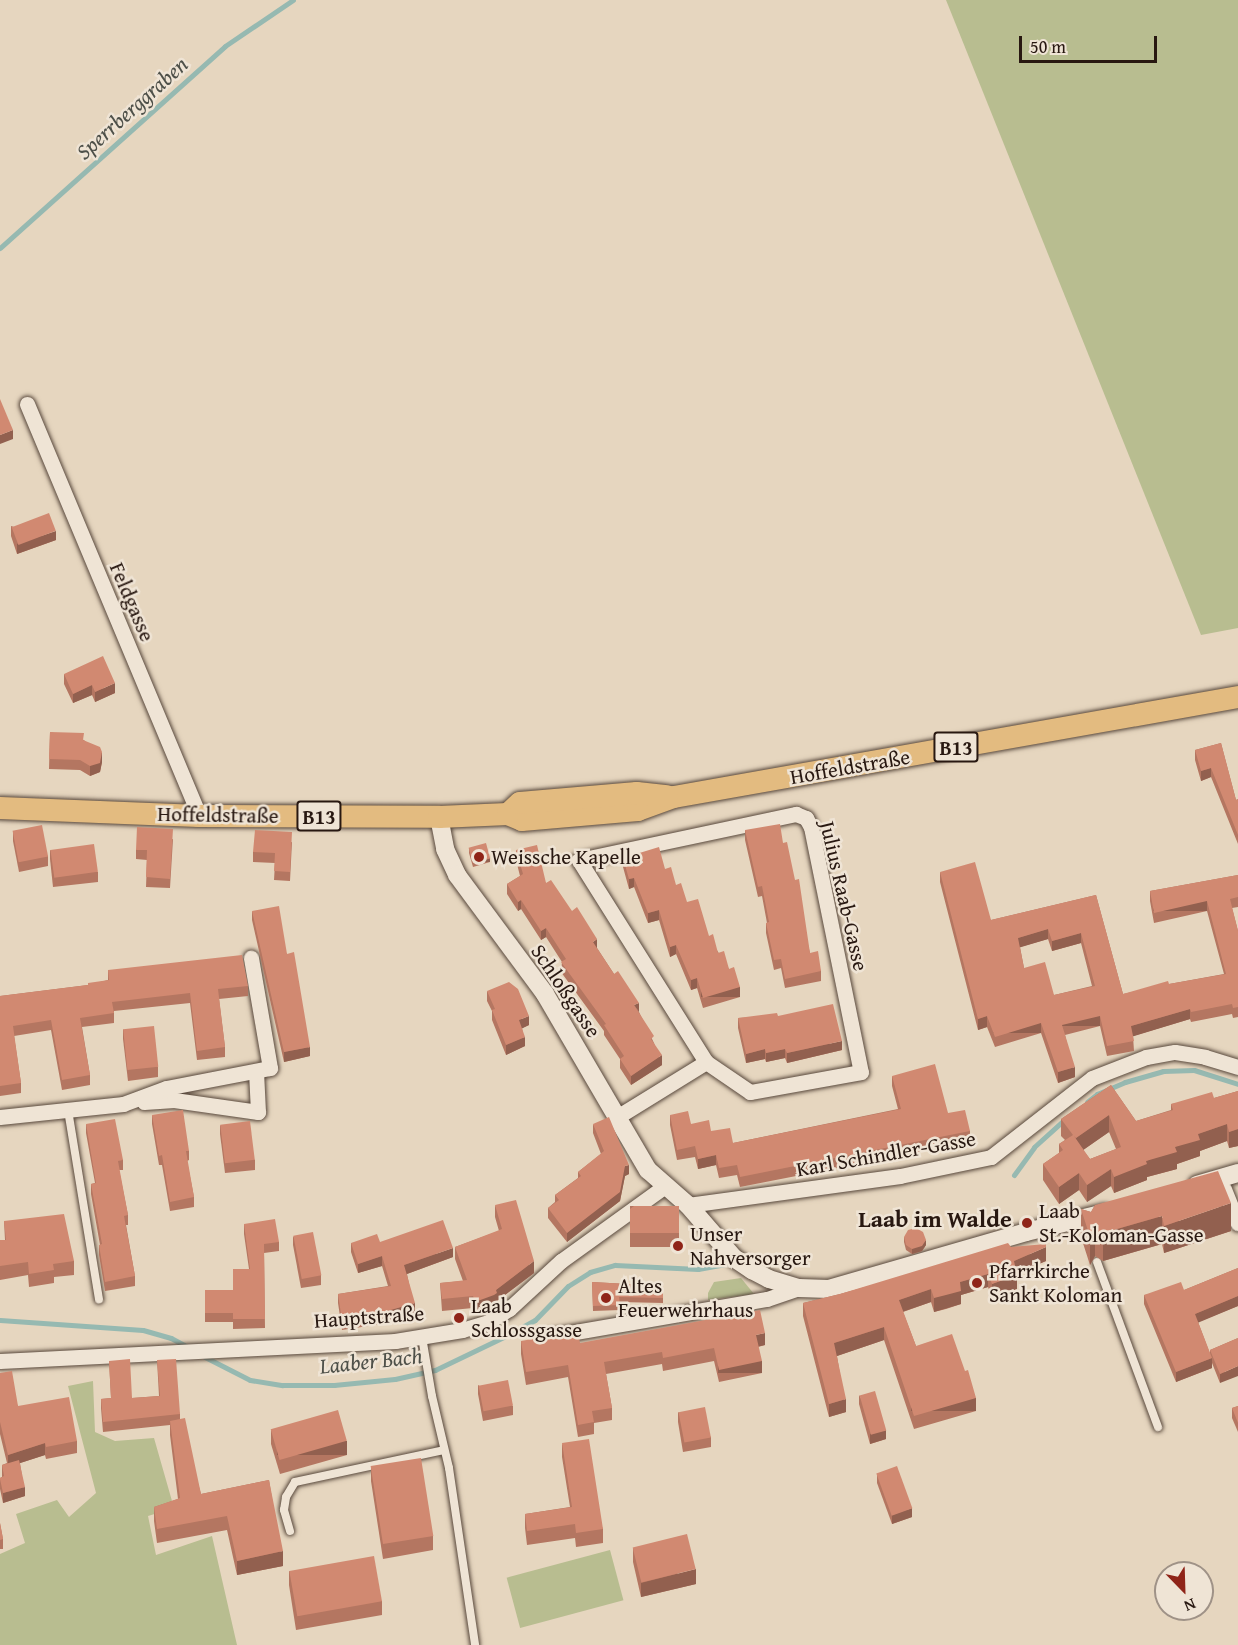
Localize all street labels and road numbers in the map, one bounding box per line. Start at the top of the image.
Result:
street label: Feldgasse [104,559,160,645]
road number: B13 [932,730,980,764]
street label: Hoffeldstraße [788,744,912,790]
road number: B13 [295,799,343,833]
street label: Hoffeldstraße [157,801,279,829]
street label: Julius Raab-Gasse [815,819,873,973]
street label: Schloßgasse [526,940,606,1042]
street label: Karl Schindler-Gasse [794,1126,978,1182]
street label: Hauptstraße [313,1301,425,1333]

